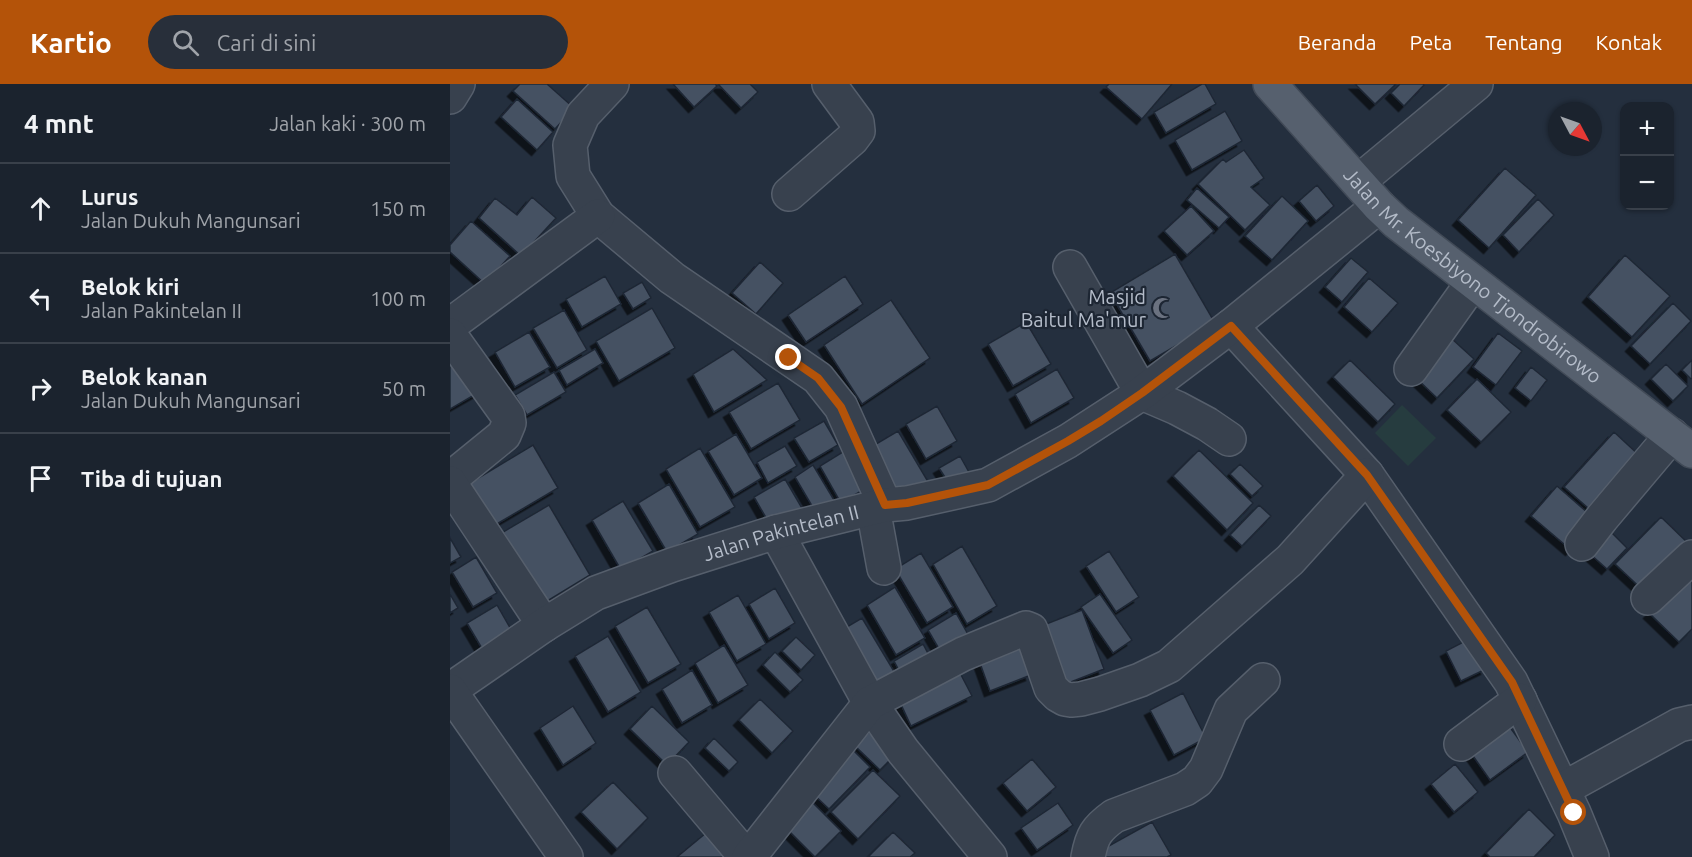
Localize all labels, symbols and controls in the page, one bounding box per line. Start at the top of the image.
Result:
search box [148,15,568,69]
icon: search [169,26,202,59]
text: Kartio [30,27,112,58]
text: Cari di sini [217,30,316,55]
text: Beranda [1298,30,1377,54]
text: Peta [1410,30,1452,54]
text: Tentang [1485,30,1563,54]
text: Kontak [1596,30,1662,54]
north arrow [1548,102,1602,156]
map controls [1620,102,1674,210]
button: + [1620,102,1674,156]
text: 4 mnt [24,109,94,138]
text: Jalan kaki · 300 m [269,112,426,135]
button: − [1620,156,1674,210]
street label: Jalan Mr. Koesbiyono Tjondrobirowo [1339,163,1606,388]
text: Lurus [81,184,138,209]
icon: ahead [24,192,57,225]
text: 150 m [370,197,426,220]
text: Jalan Dukuh Mangunsari [81,209,301,232]
text: Belok kiri [81,274,179,299]
icon: left [24,282,57,315]
place label: Masjid Baitul Ma'mur [1021,285,1146,331]
text: 100 m [370,287,426,310]
mosque icon: Masjid Baitul Ma'mur [1151,296,1175,320]
text: Jalan Pakintelan II [81,299,242,322]
route end [775,344,801,370]
text: Belok kanan [81,364,208,389]
icon: right [24,372,57,405]
text: 50 m [382,377,426,400]
text: Jalan Dukuh Mangunsari [81,389,301,412]
icon: arrive [24,462,57,495]
text: Tiba di tujuan [81,466,222,491]
street label: Jalan Pakintelan II [700,500,861,565]
route start [1560,799,1586,825]

